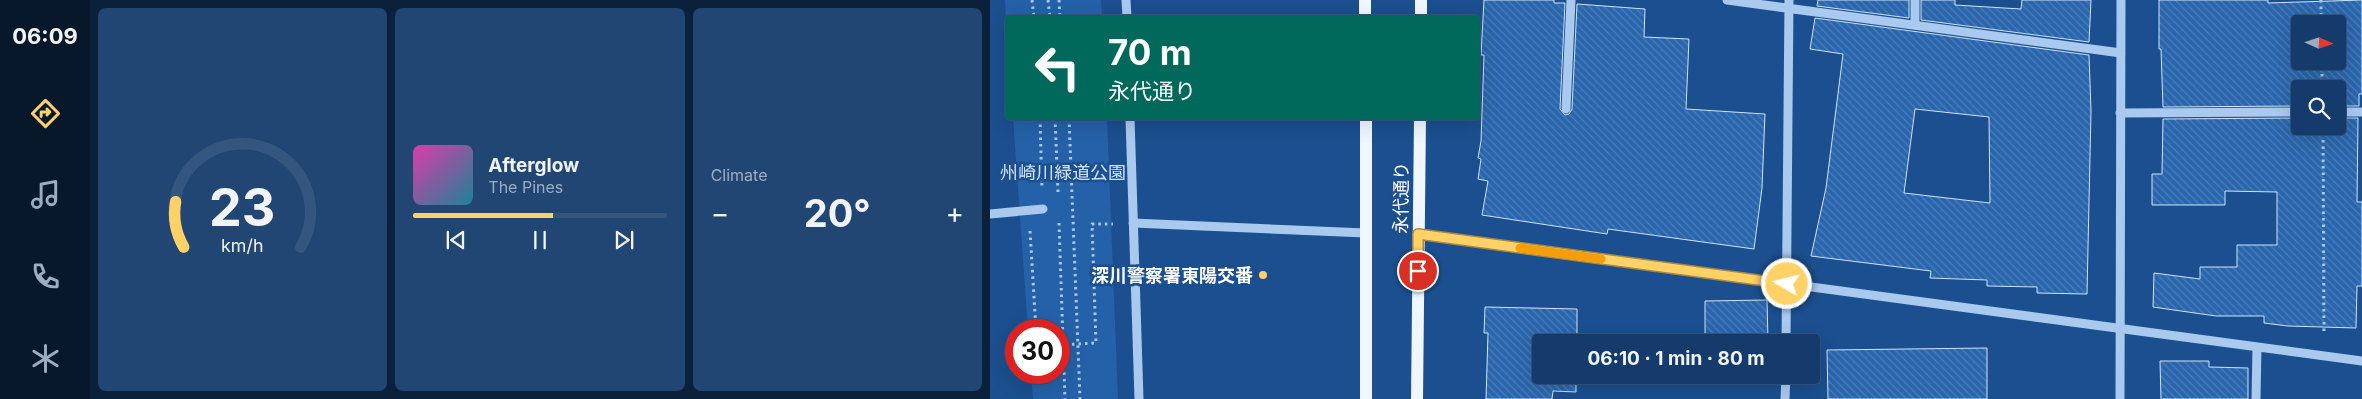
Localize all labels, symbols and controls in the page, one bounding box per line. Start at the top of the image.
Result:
north arrow [2291,15,2346,70]
map controls [2291,15,2346,135]
text: 06:09 [12,23,78,49]
text: 70 m [1108,31,1192,73]
icon: left [1025,35,1090,100]
text: 永代通り [1108,78,1196,104]
button: search [2291,80,2346,135]
icon: directions [28,96,63,131]
text: Afterglow [488,154,579,177]
park label: 州崎川緑道公園 [1000,162,1126,183]
street label: 永代通り [1390,162,1412,234]
text: Climate [711,165,768,185]
text: 23 [209,176,276,239]
icon: music [28,177,63,212]
text: The Pines [488,177,563,197]
text: 20° [804,190,871,236]
text: − [711,196,729,230]
text: + [945,196,964,230]
icon: previous [442,226,470,254]
icon: pause [526,226,554,254]
icon: next [610,226,638,254]
text: km/h [221,235,264,256]
pin [1397,250,1439,292]
icon: arrive [1404,257,1432,285]
position arrow [1760,257,1812,309]
icon: phone [28,259,63,294]
place label: 深川警察署東陽交番 [1091,265,1253,286]
marker: 深川警察署東陽交番 [1257,269,1269,281]
speed limit sign: 30 [1005,319,1070,384]
icon: climate [28,341,63,376]
text: 06:10 · 1 min · 80 m [1587,347,1765,370]

